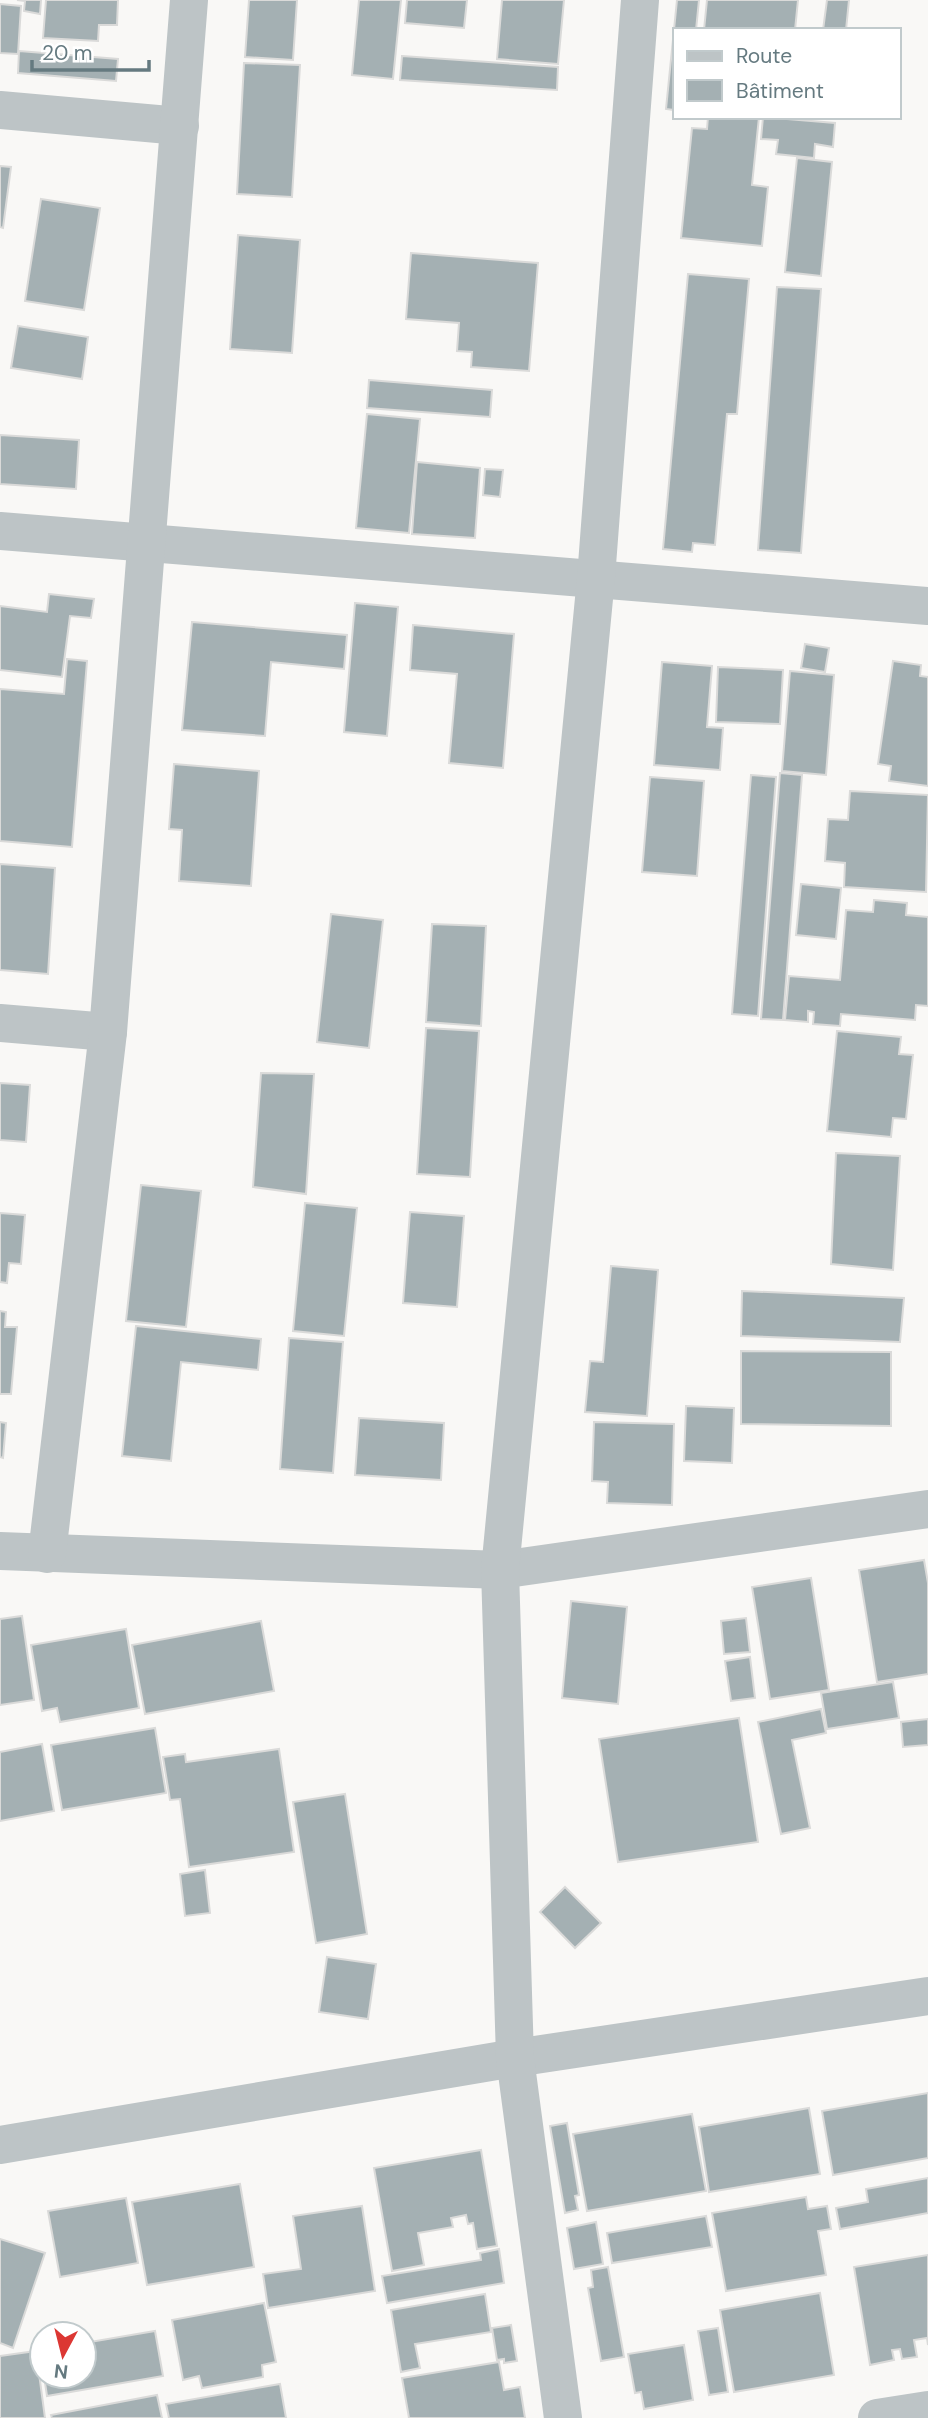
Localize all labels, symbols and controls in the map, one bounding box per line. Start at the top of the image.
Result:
scale bar [32,28,149,72]
legend [673,28,900,119]
text: 20 m [42,39,93,67]
text: Route [736,42,792,70]
text: Bâtiment [736,77,824,105]
north arrow [28,2320,98,2390]
text: N [53,2358,69,2385]

